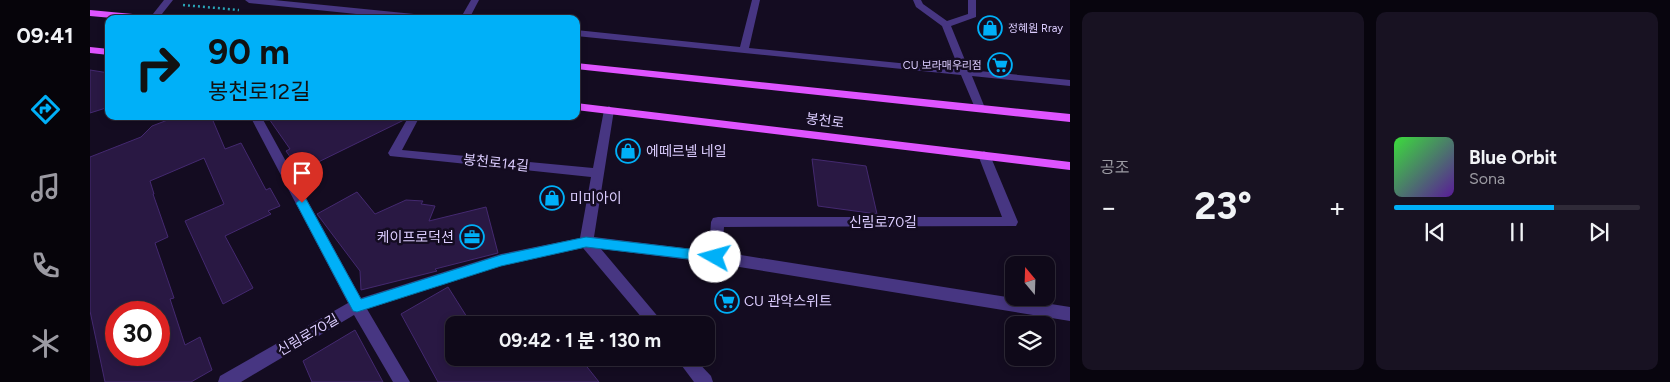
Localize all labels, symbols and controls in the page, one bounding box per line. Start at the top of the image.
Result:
shop icon: 정혜원 Rray [977,15,1003,41]
text: 09:41 [17,22,73,49]
place label: 정혜원 Rray [1008,22,1063,35]
text: 90 m [208,31,290,73]
icon: right [125,35,190,100]
supermarket icon: CU 보라매우리점 [987,52,1013,78]
place label: CU 보라매우리점 [903,59,982,72]
text: 봉천로12길 [208,78,310,105]
icon: directions [28,92,63,127]
street label: 봉천로 [805,110,845,132]
shop icon: 에떼르넬 네일 [615,138,641,164]
place label: 에떼르넬 네일 [646,143,727,160]
text: Blue Orbit [1469,146,1557,169]
street label: 봉천로14길 [462,151,530,175]
pin [281,152,323,203]
text: 공조 [1100,158,1129,177]
icon: arrive [288,159,316,187]
text: Sona [1469,169,1505,188]
icon: music [28,170,63,205]
text: 23° [1194,183,1252,229]
shop icon: 미미아이 [539,185,565,211]
place label: 미미아이 [570,190,622,207]
text: − [1100,190,1117,224]
text: + [1329,190,1346,224]
street label: 신림로70길 [849,214,917,231]
icon: previous [1421,218,1449,246]
icon: pause [1503,218,1531,246]
icon: next [1585,218,1613,246]
office icon: 케이프로덕션 [459,224,485,250]
place label: 케이프로덕션 [377,229,454,246]
position arrow [688,230,740,282]
icon: phone [28,248,63,283]
north arrow [1005,256,1055,306]
map controls [1005,256,1055,366]
supermarket icon: CU 관악스위트 [714,288,740,314]
place label: CU 관악스위트 [744,293,832,310]
speed limit sign: 30 [105,301,170,366]
street label: 신림로70길 [274,311,342,359]
button: layers [1005,316,1055,366]
icon: climate [28,326,63,361]
text: 09:42 · 1 분 · 130 m [499,329,661,352]

